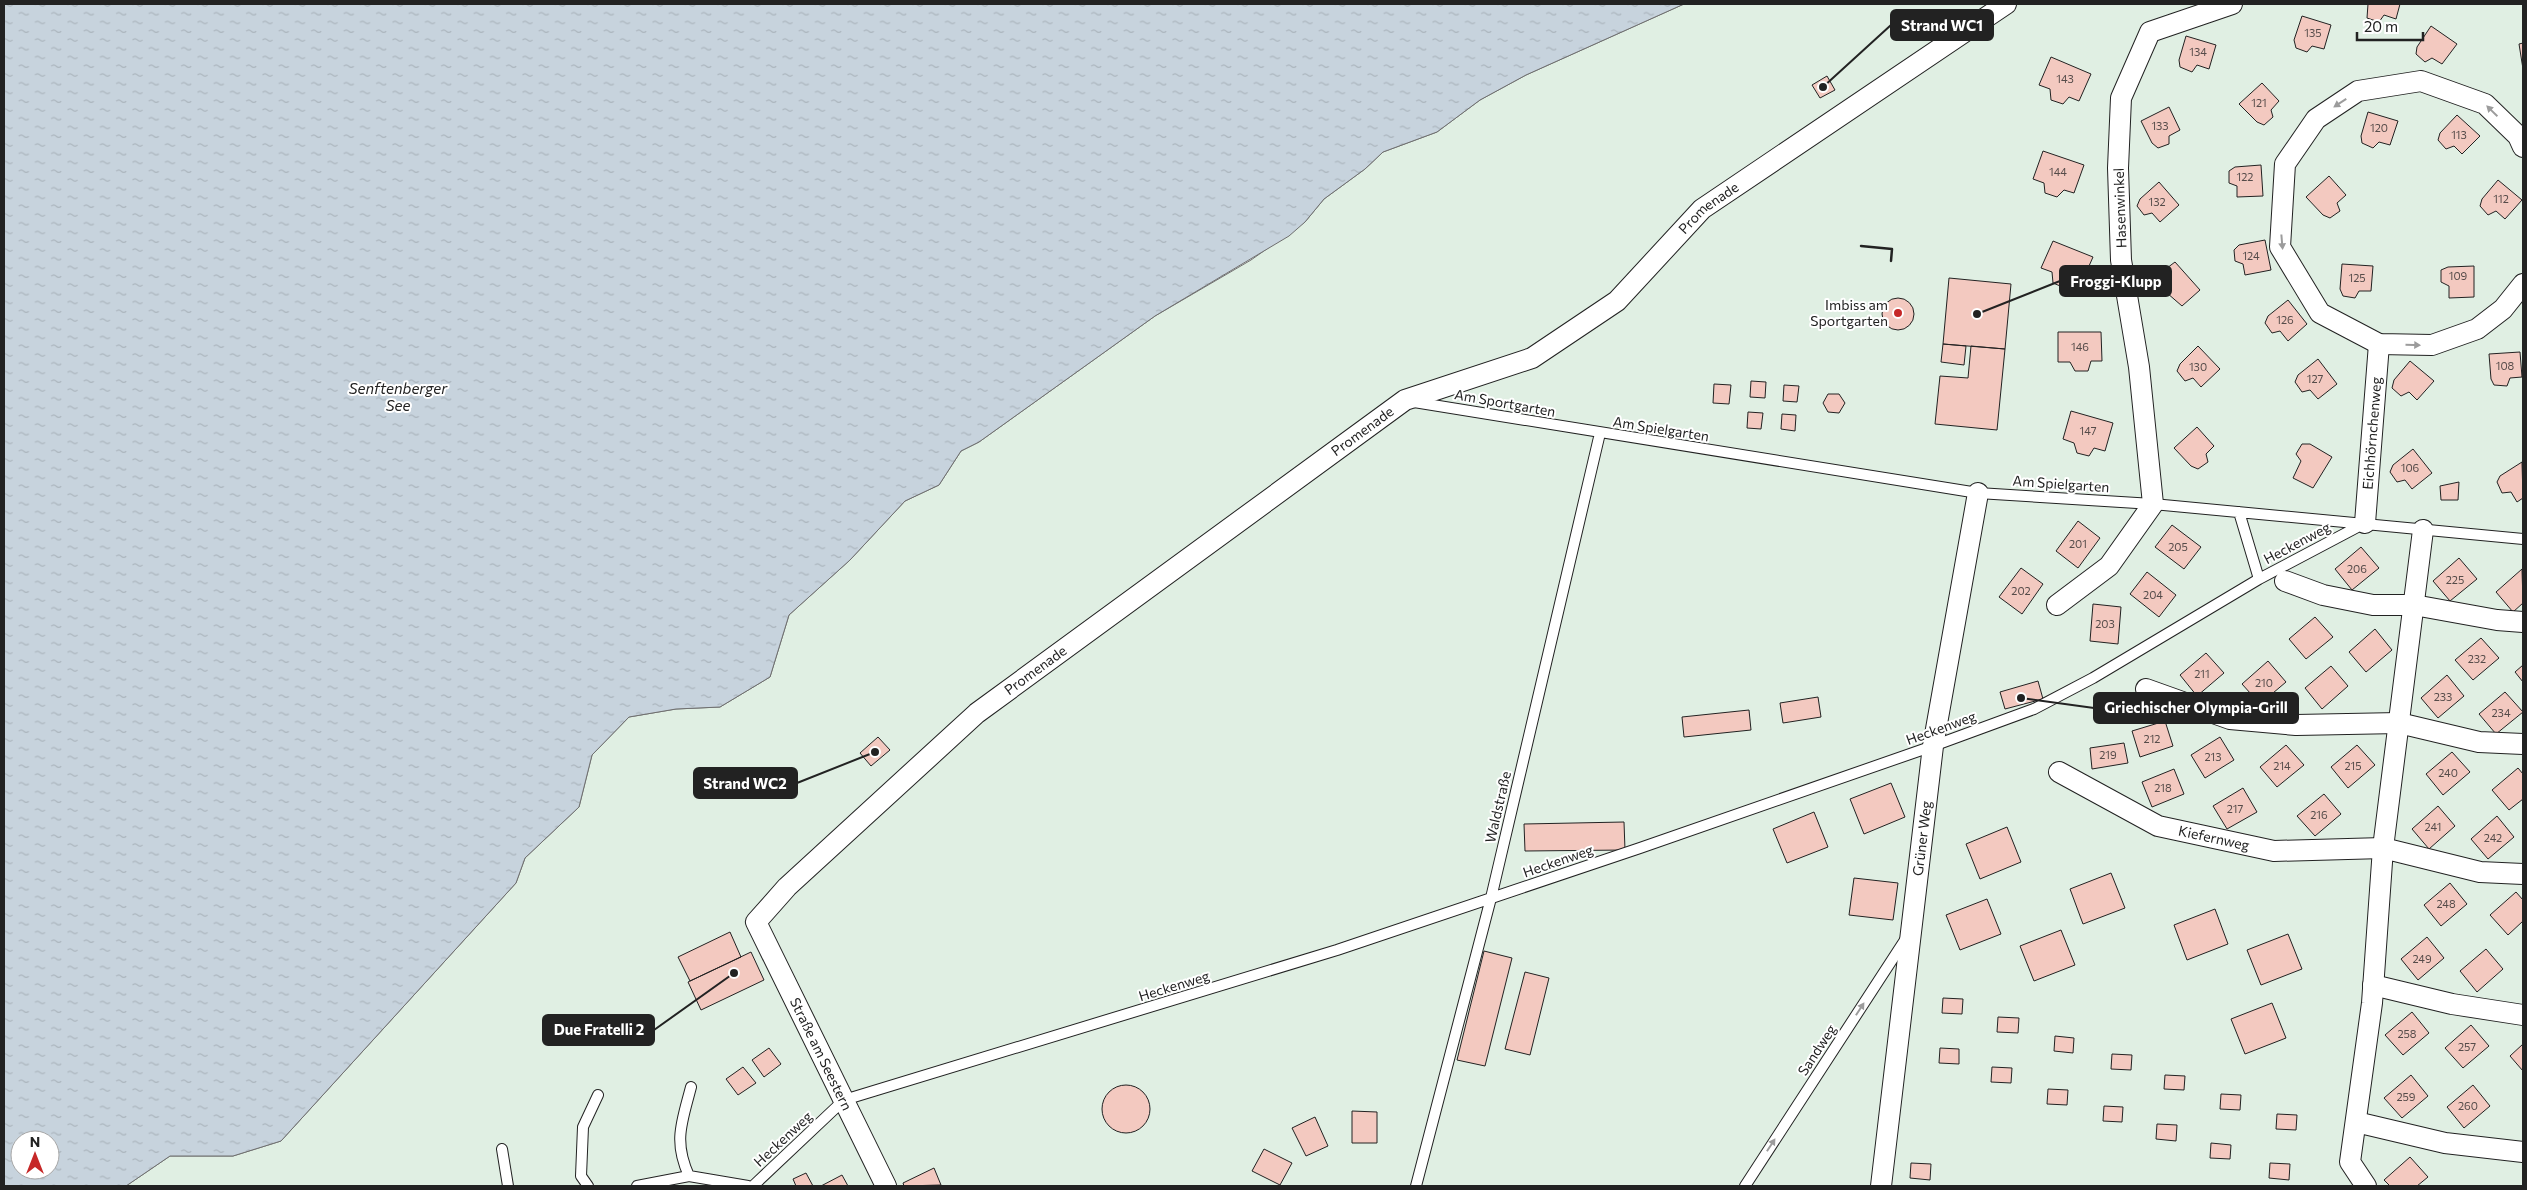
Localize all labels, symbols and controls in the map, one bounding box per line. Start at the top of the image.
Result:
callout: Strand WC1 [1891,10,1993,40]
scale bar [2357,10,2423,42]
text: Strand WC1 [1901,16,1983,34]
text: 20 m [2364,17,2398,35]
house number: 135 [2304,26,2322,39]
house number: 134 [2189,45,2207,58]
house number: 143 [2056,72,2074,85]
house number: 121 [2251,96,2267,109]
one-way arrow [2334,98,2347,108]
one-way arrow [2486,105,2498,117]
house number: 133 [2151,119,2169,132]
house number: 120 [2370,121,2388,134]
house number: 113 [2451,128,2467,141]
house number: 144 [2049,165,2067,178]
street label: Hasenwinkel [2110,168,2129,249]
house number: 122 [2237,170,2253,183]
street label: Promenade [1675,178,1741,237]
house number: 112 [2493,192,2509,205]
house number: 132 [2148,195,2166,208]
one-way arrow [2278,235,2286,251]
house number: 124 [2242,249,2260,262]
callout: Froggi-Klupp [2060,266,2171,296]
house number: 109 [2449,269,2468,282]
house number: 125 [2348,271,2366,284]
text: Froggi-Klupp [2070,272,2162,290]
place label: Imbiss am Sportgarten [1810,296,1888,329]
marker: Imbiss am Sportgarten [1892,307,1904,319]
house number: 126 [2276,313,2294,326]
house number: 146 [2071,340,2089,353]
one-way arrow [2406,341,2422,349]
house number: 108 [2496,359,2515,372]
house number: 130 [2189,360,2207,373]
house number: 127 [2307,372,2323,385]
street label: Eichhörnchenweg [2359,376,2384,490]
water label: Senftenberger See [349,379,448,414]
street label: Am Sportgarten [1453,385,1557,420]
street label: Promenade [1328,402,1396,459]
street label: Am Spielgarten [1612,413,1710,444]
house number: 147 [2080,424,2097,437]
house number: 106 [2401,461,2420,474]
street label: Am Spielgarten [2012,472,2110,495]
street label: Heckenweg [2260,518,2333,567]
house number: 201 [2069,537,2087,550]
house number: 205 [2168,540,2188,553]
house number: 206 [2347,562,2367,575]
house number: 225 [2446,573,2464,586]
house number: 202 [2011,584,2031,597]
house number: 204 [2143,588,2163,601]
house number: 203 [2095,617,2115,630]
street label: Promenade [1001,641,1070,698]
house number: 232 [2468,652,2486,665]
house number: 211 [2194,667,2210,680]
house number: 210 [2255,676,2273,689]
house number: 233 [2434,690,2452,703]
callout: Griechischer Olympia-Grill [2094,693,2298,723]
text: Griechischer Olympia-Grill [2104,698,2288,716]
house number: 234 [2492,706,2511,719]
street label: Heckenweg [1904,707,1979,748]
house number: 212 [2144,732,2160,745]
house number: 219 [2099,748,2117,761]
house number: 213 [2204,750,2222,763]
house number: 214 [2273,759,2291,772]
house number: 215 [2344,759,2362,772]
house number: 240 [2438,766,2458,779]
callout: Strand WC2 [694,768,797,798]
street label: Waldstraße [1481,769,1514,844]
text: Strand WC2 [703,774,787,792]
house number: 218 [2154,781,2172,794]
street label: Grüner Weg [1909,799,1935,877]
house number: 217 [2227,802,2243,815]
house number: 216 [2310,808,2328,821]
house number: 241 [2425,820,2441,833]
street label: Kiefernweg [2177,822,2252,854]
house number: 242 [2484,831,2502,844]
street label: Heckenweg [1520,840,1596,880]
house number: 248 [2436,897,2456,910]
house number: 249 [2412,952,2432,965]
street label: Heckenweg [1136,967,1212,1004]
street label: Straße am Seestern [787,995,856,1113]
one-way arrow [1855,1003,1865,1016]
callout: Due Fratelli 2 [543,1015,654,1045]
text: Due Fratelli 2 [554,1020,644,1038]
street label: Sandweg [1794,1021,1840,1079]
house number: 258 [2397,1027,2417,1040]
house number: 257 [2458,1040,2476,1053]
house number: 259 [2396,1090,2416,1103]
house number: 260 [2458,1099,2478,1112]
street label: Heckenweg [750,1107,816,1170]
north arrow [10,1130,60,1180]
text: N [30,1133,40,1150]
one-way arrow [1767,1139,1776,1152]

